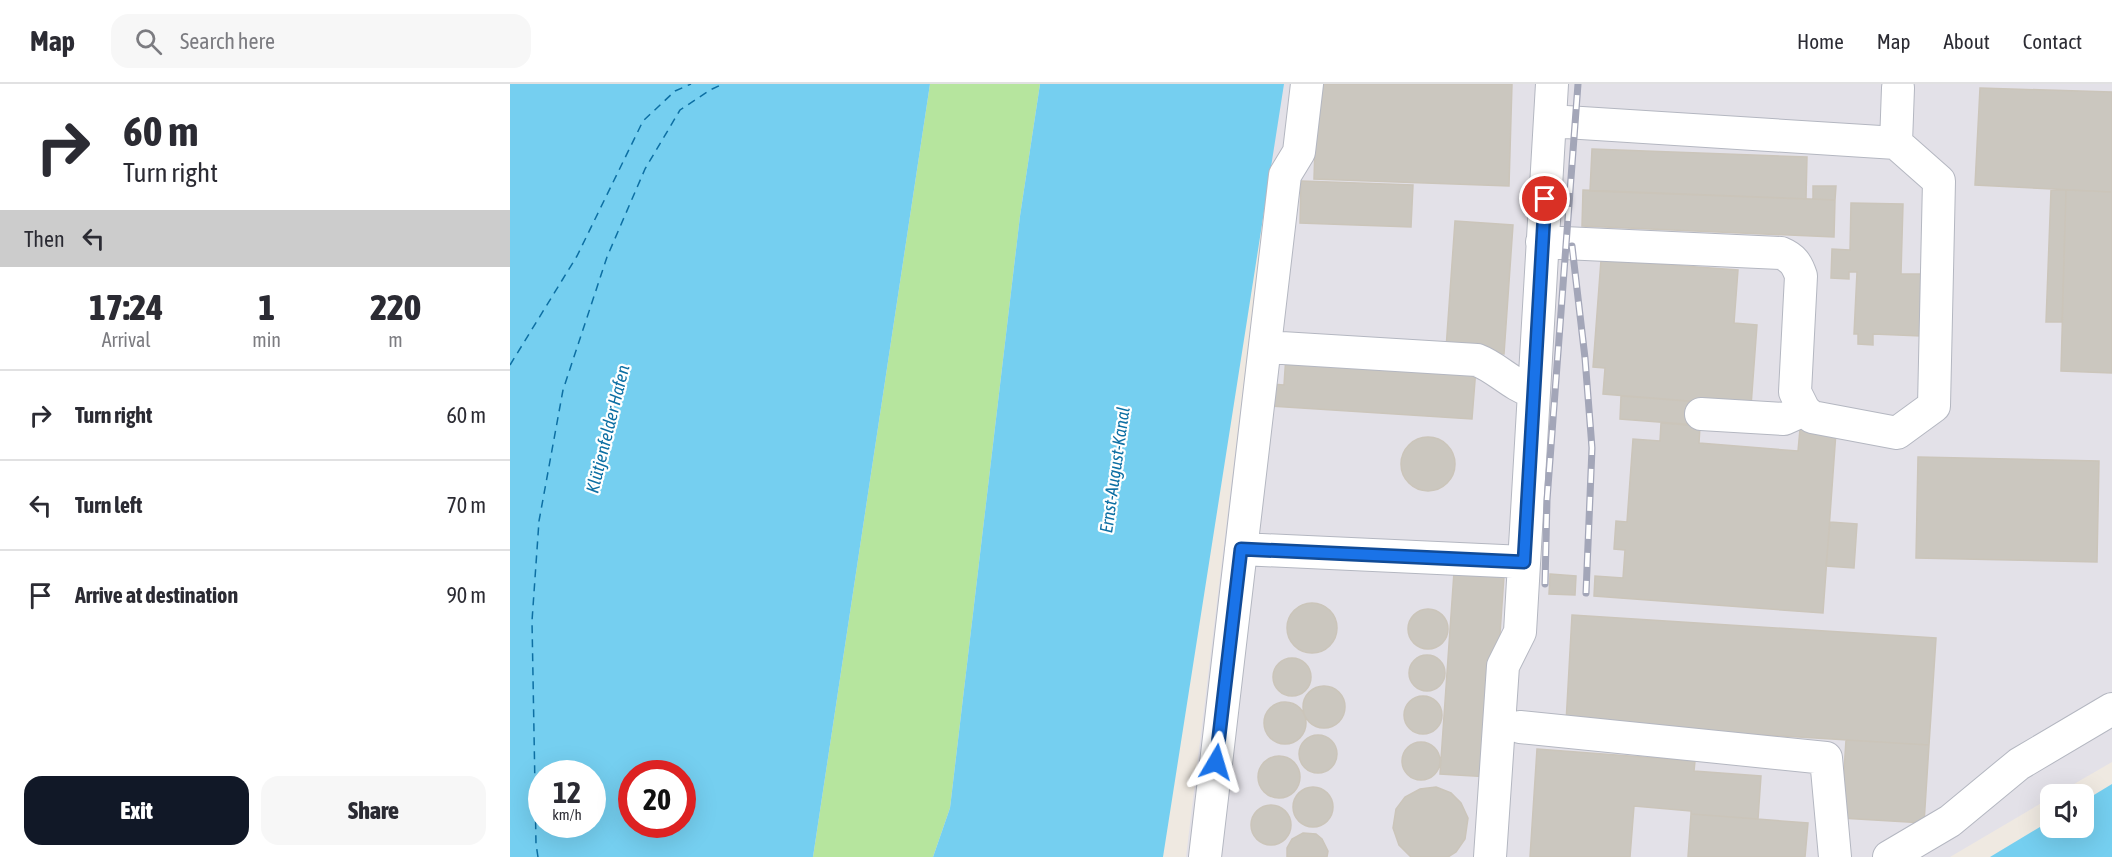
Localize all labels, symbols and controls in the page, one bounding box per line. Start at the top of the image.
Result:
search box [111,14,531,68]
text: Map [30,25,75,57]
icon: search [132,25,165,58]
text: Search here [180,28,275,54]
text: Home [1797,29,1844,53]
text: Map [1877,29,1911,53]
text: About [1944,29,1990,53]
text: Contact [2023,29,2082,53]
text: 60 m [123,107,198,155]
icon: right [24,108,102,186]
text: Turn right [123,157,218,188]
pin [1519,173,1570,224]
icon: arrive [1528,182,1561,215]
icon: left [77,222,110,255]
text: Then [24,226,65,252]
text: 17:24 [89,286,163,328]
text: 1 [258,286,275,328]
text: 220 [370,286,421,328]
text: Arrival [102,328,151,351]
text: min [252,328,281,351]
text: m [388,328,403,351]
water label: Klütjenfelder Hafen [581,362,634,495]
icon: right [24,399,57,432]
text: Turn right [75,402,152,428]
text: 60 m [446,402,486,428]
water label: Ernst-August-Kanal [1095,406,1134,534]
icon: left [24,489,57,522]
text: Turn left [75,492,142,518]
text: 70 m [446,492,486,518]
icon: arrive [24,579,57,612]
text: Arrive at destination [75,582,238,608]
text: 90 m [446,582,486,608]
position arrow [1184,730,1248,794]
speed limit sign: 20 [618,760,696,838]
text: 12 [553,775,581,809]
button: Exit [24,776,249,845]
button: Share [261,776,486,845]
map controls [2040,784,2094,838]
button: sound [2040,784,2094,838]
text: km/h [552,806,582,823]

